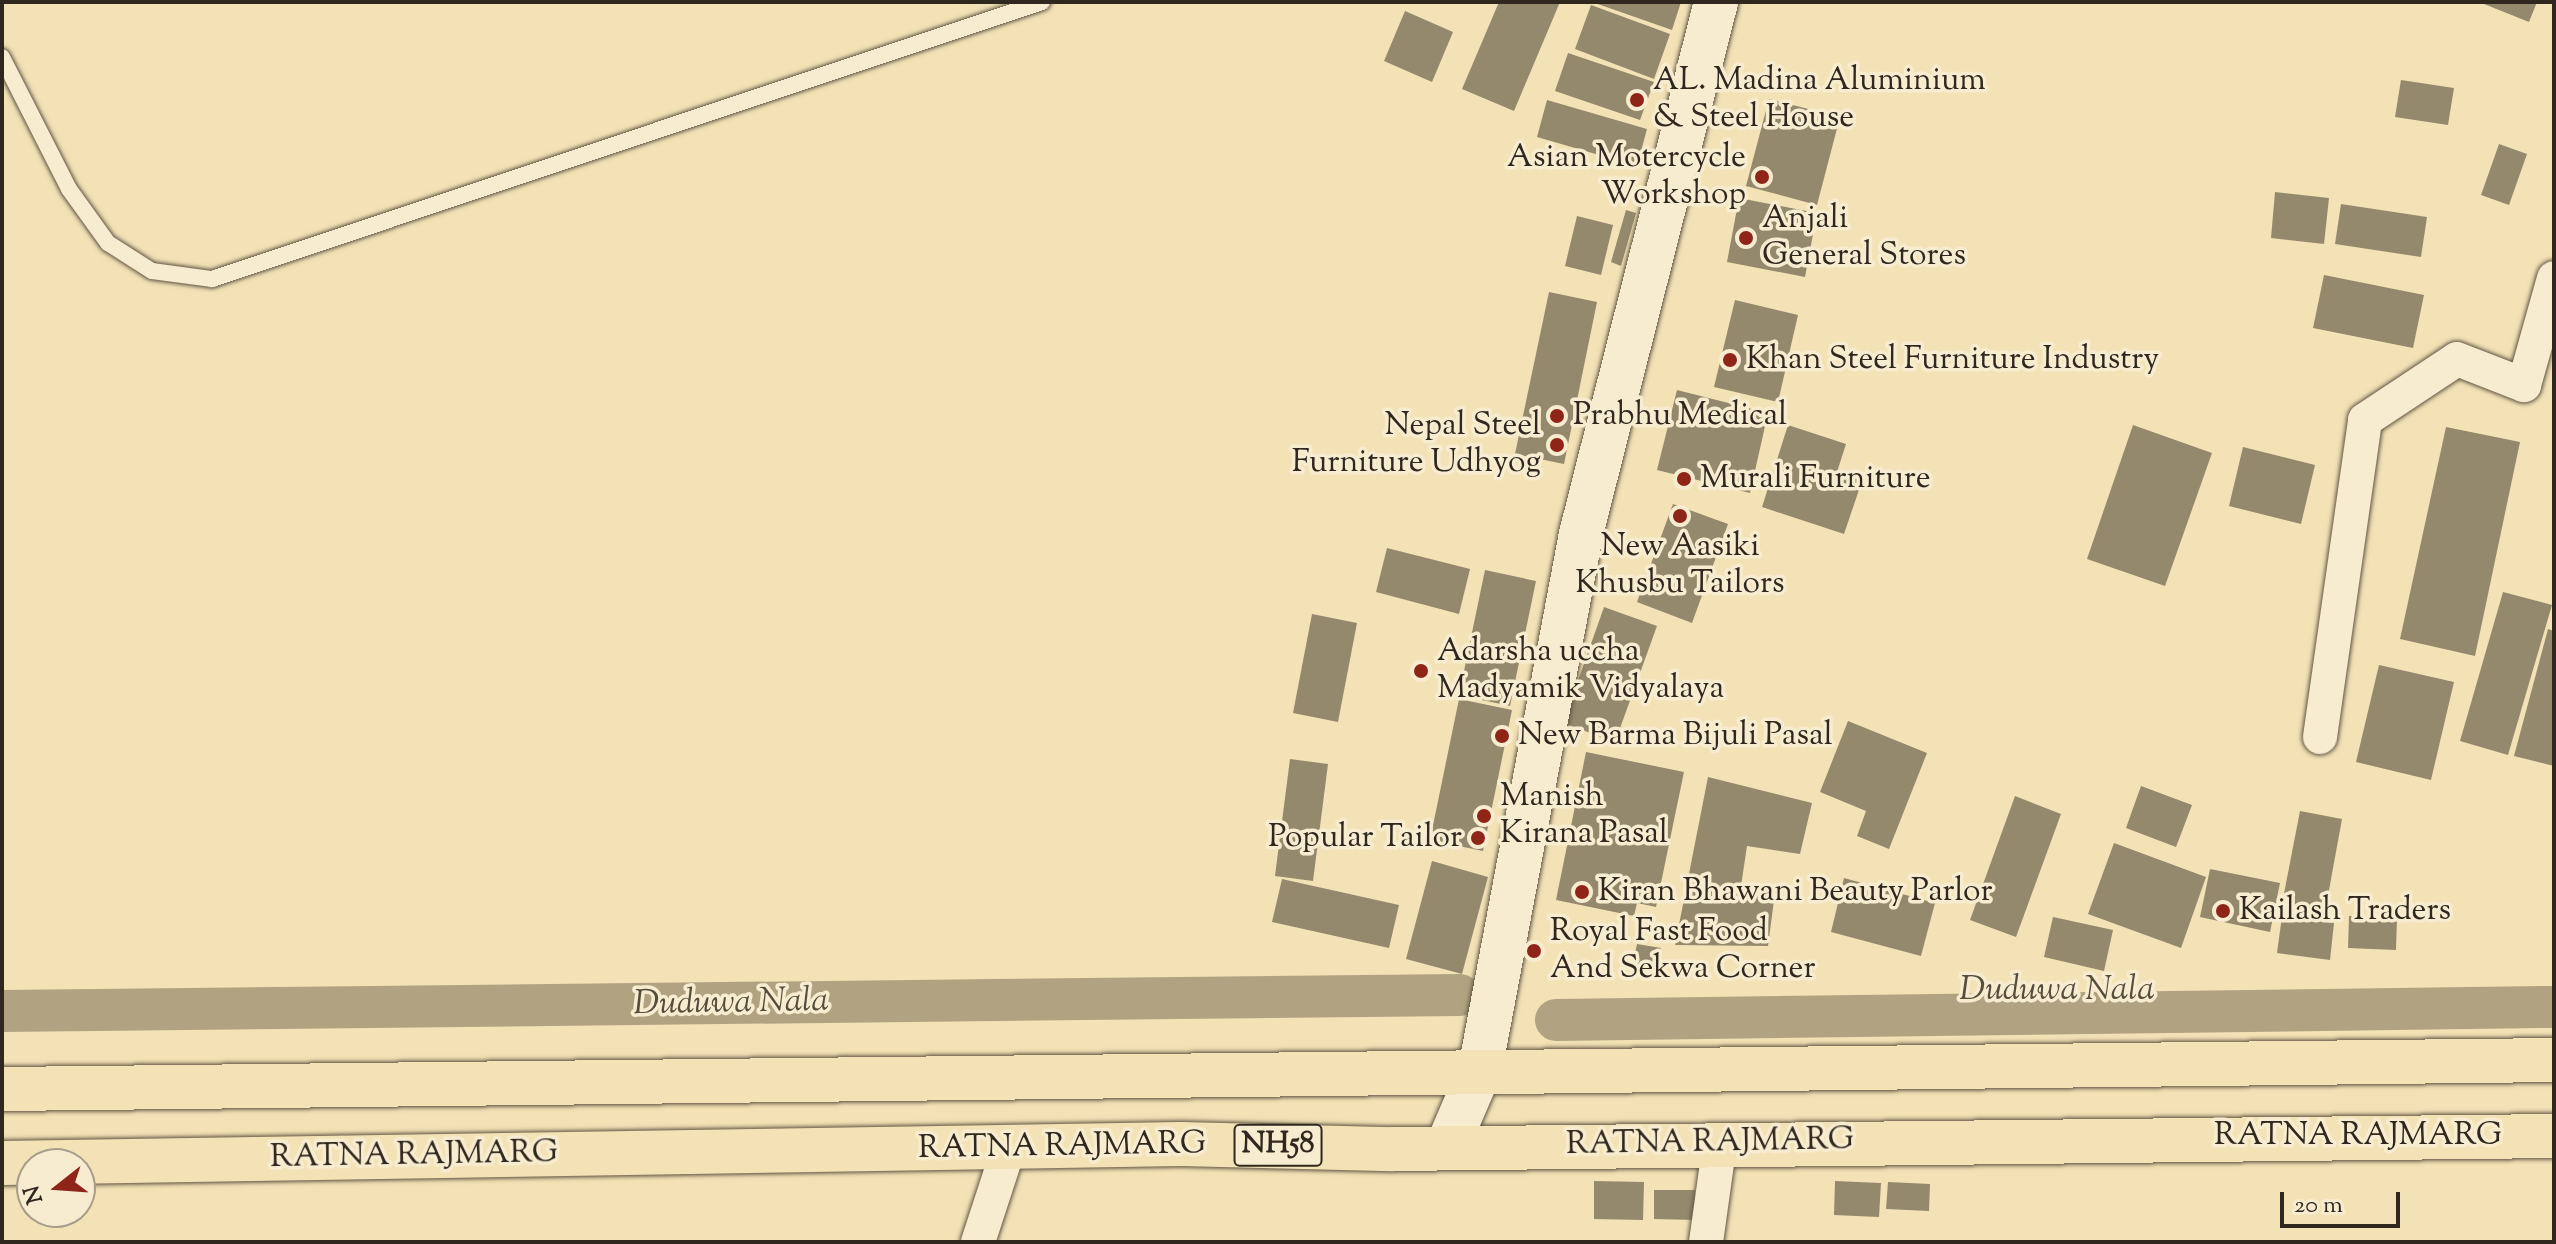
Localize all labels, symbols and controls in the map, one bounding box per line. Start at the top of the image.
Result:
place label: AL. Madina Aluminium & Steel House [1653,63,1986,138]
marker: AL. Madina Aluminium & Steel House [1628,91,1646,109]
place label: Asian Motercycle Workshop [1507,140,1746,215]
marker: Asian Motercycle Workshop [1753,168,1771,186]
place label: Anjali General Stores [1762,201,1966,276]
marker: Anjali General Stores [1737,229,1755,247]
place label: Khan Steel Furniture Industry [1746,341,2159,379]
marker: Khan Steel Furniture Industry [1721,351,1739,369]
place label: Prabhu Medical [1573,397,1787,435]
marker: Prabhu Medical [1548,407,1566,425]
place label: Nepal Steel Furniture Udhyog [1292,408,1541,483]
marker: Nepal Steel Furniture Udhyog [1548,436,1566,454]
place label: Murali Furniture [1700,460,1931,498]
marker: Murali Furniture [1675,470,1693,488]
marker: New Aasiki Khusbu Tailors [1671,507,1689,525]
place label: New Aasiki Khusbu Tailors [1575,529,1785,604]
place label: Adarsha uccha Madyamik Vidyalaya [1437,634,1724,709]
marker: Adarsha uccha Madyamik Vidyalaya [1412,662,1430,680]
place label: New Barma Bijuli Pasal [1518,717,1833,755]
marker: New Barma Bijuli Pasal [1493,727,1511,745]
place label: Manish Kirana Pasal [1500,779,1668,854]
marker: Manish Kirana Pasal [1475,807,1493,825]
place label: Popular Tailor [1268,819,1462,857]
marker: Popular Tailor [1469,829,1487,847]
place label: Kiran Bhawani Beauty Parlor [1598,873,1993,911]
marker: Kiran Bhawani Beauty Parlor [1573,883,1591,901]
place label: Kailash Traders [2239,892,2451,930]
marker: Kailash Traders [2214,902,2232,920]
place label: Royal Fast Food And Sekwa Corner [1550,914,1816,989]
marker: Royal Fast Food And Sekwa Corner [1525,942,1543,960]
water label: Duduwa Nala [1959,971,2155,1011]
water label: Duduwa Nala [633,981,829,1025]
street label: RATNA RAJMARG [2214,1117,2502,1155]
road number: NH58 [1232,1119,1324,1171]
street label: RATNA RAJMARG [1566,1121,1854,1165]
street label: RATNA RAJMARG [918,1125,1206,1169]
street label: RATNA RAJMARG [270,1134,558,1178]
north arrow [16,1148,96,1228]
scale bar [2284,1176,2404,1226]
text: N [17,1181,53,1208]
text: 20 m [2294,1189,2343,1223]

